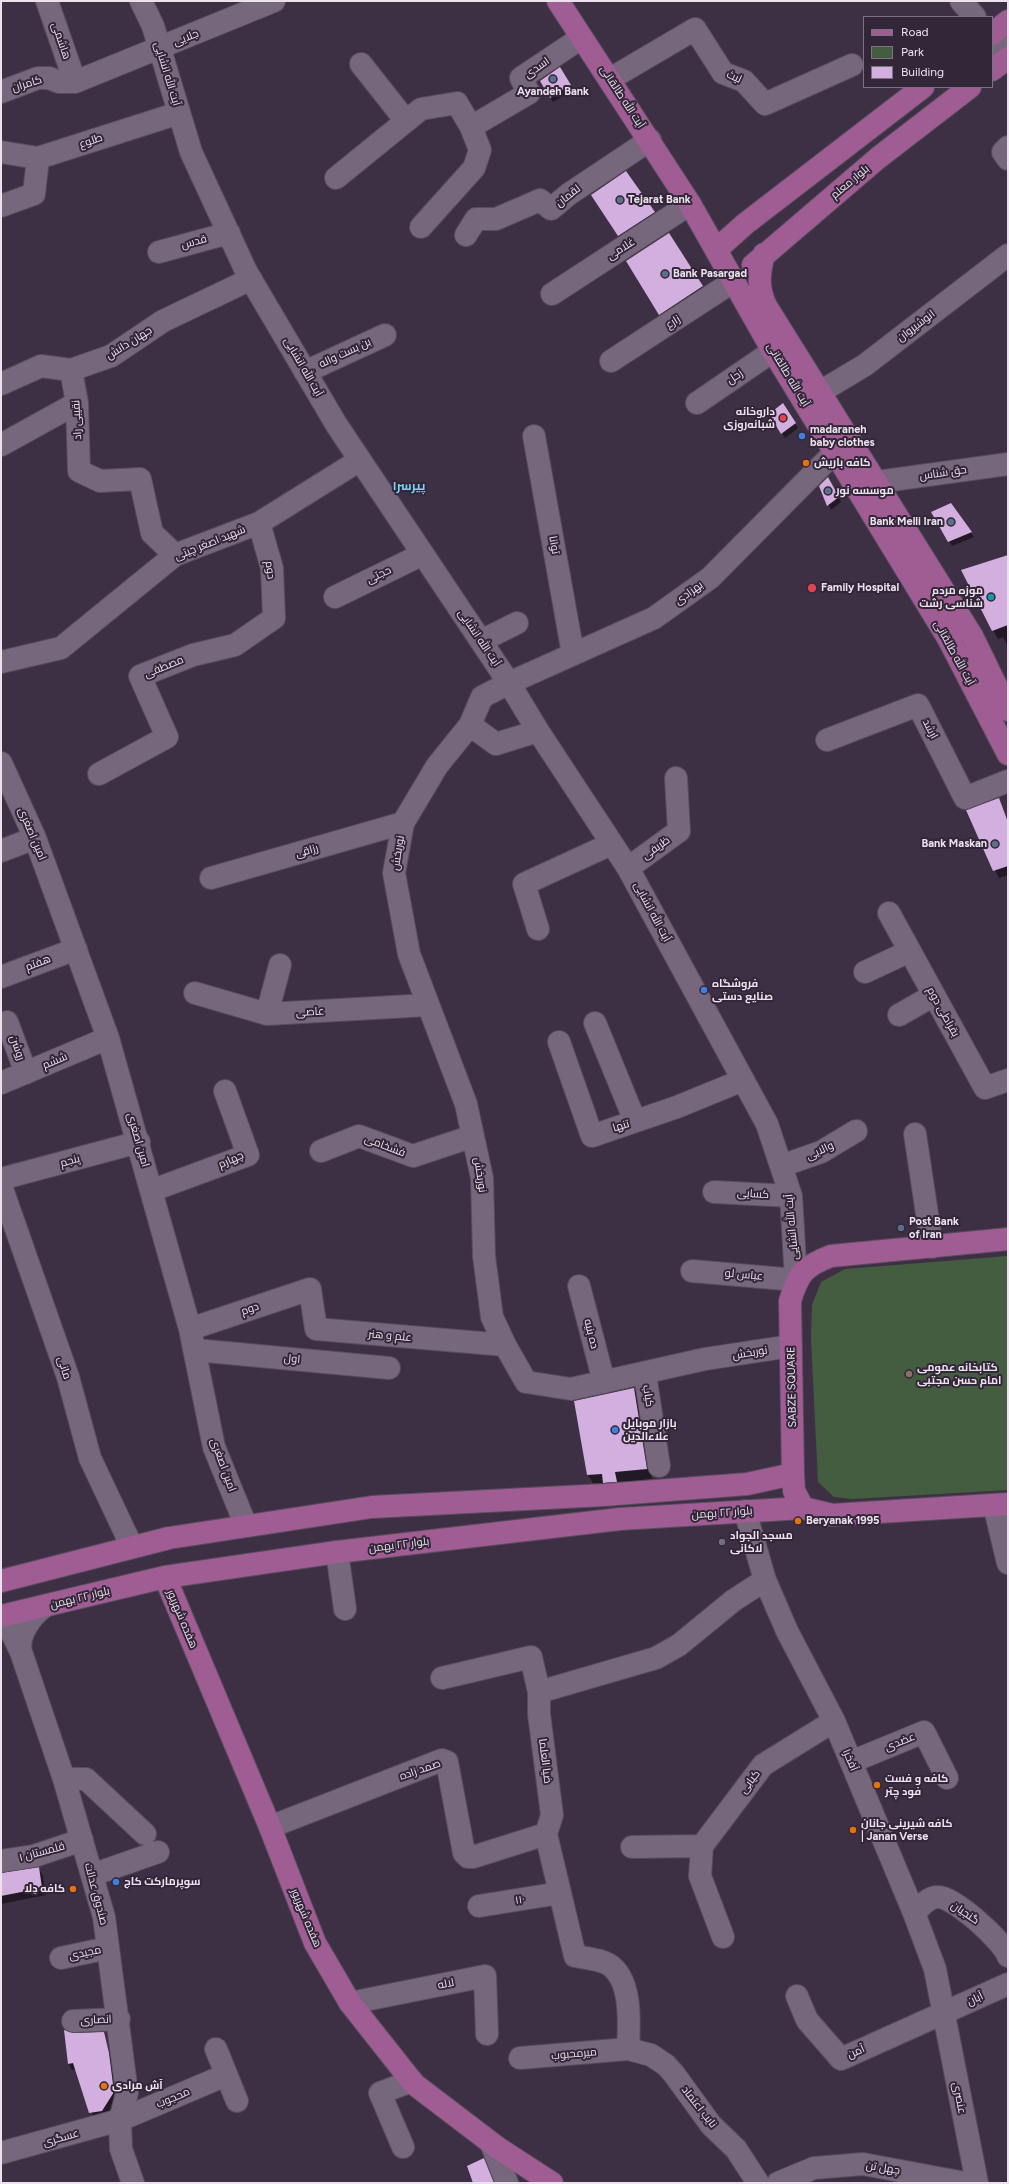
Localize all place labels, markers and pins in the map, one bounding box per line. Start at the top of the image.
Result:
marker: Ayandeh Bank [548,74,558,84]
place label: Ayandeh Bank [517,85,589,99]
place label: Tejarat Bank [628,193,691,207]
marker: Tejarat Bank [615,195,625,205]
place label: Bank Pasargad [673,267,747,281]
marker: Bank Pasargad [660,269,670,279]
place label: داروخانه شبانه‌روزی [723,405,775,431]
marker: داروخانه شبانه‌روزی [778,413,788,423]
place label: madaraneh baby clothes [810,423,875,449]
marker: madaraneh baby clothes [797,431,807,441]
place label: کافه باریش [814,456,871,470]
marker: کافه باریش [801,458,811,468]
place label: موسسه نور [836,484,894,498]
marker: موسسه نور [823,486,833,496]
place label: Bank Melli Iran [870,515,943,529]
marker: Bank Melli Iran [946,517,956,527]
place label: Family Hospital [821,581,899,595]
marker: Family Hospital [806,582,818,594]
place label: موزه مردم شناسی رشت [919,584,983,610]
marker: موزه مردم شناسی رشت [986,592,996,602]
place label: Bank Maskan [921,837,987,851]
marker: Bank Maskan [990,839,1000,849]
place label: فروشگاه صنایع دستی [712,977,773,1003]
marker: فروشگاه صنایع دستی [699,985,709,995]
place label: Post Bank of Iran [909,1215,959,1241]
marker: Post Bank of Iran [896,1223,906,1233]
place label: کتابخانه عمومی امام حسن مجتبی [917,1361,1001,1387]
marker: کتابخانه عمومی امام حسن مجتبی [904,1369,914,1379]
place label: بازار موبایل علاءالدین [623,1417,677,1443]
marker: بازار موبایل علاءالدین [610,1425,620,1435]
place label: Beryanak 1995 [806,1514,879,1528]
marker: Beryanak 1995 [793,1516,803,1526]
place label: مسجد الجواد لاکانی [730,1529,793,1555]
marker: مسجد الجواد لاکانی [717,1537,727,1547]
place label: کافه و فست فود چتر [885,1772,948,1798]
marker: کافه و فست فود چتر [872,1780,882,1790]
place label: کافه شیرینی جانان | Janan Verse [861,1817,952,1843]
marker: کافه شیرینی جانان | Janan Verse [848,1825,858,1835]
place label: سوپرمارکت کاج [124,1875,201,1889]
marker: سوپرمارکت کاج [111,1877,121,1887]
place label: کافه دِلا [25,1882,65,1896]
marker: کافه دِلا [68,1884,78,1894]
place label: آش مرادی [112,2079,163,2093]
marker: آش مرادی [99,2081,109,2091]

